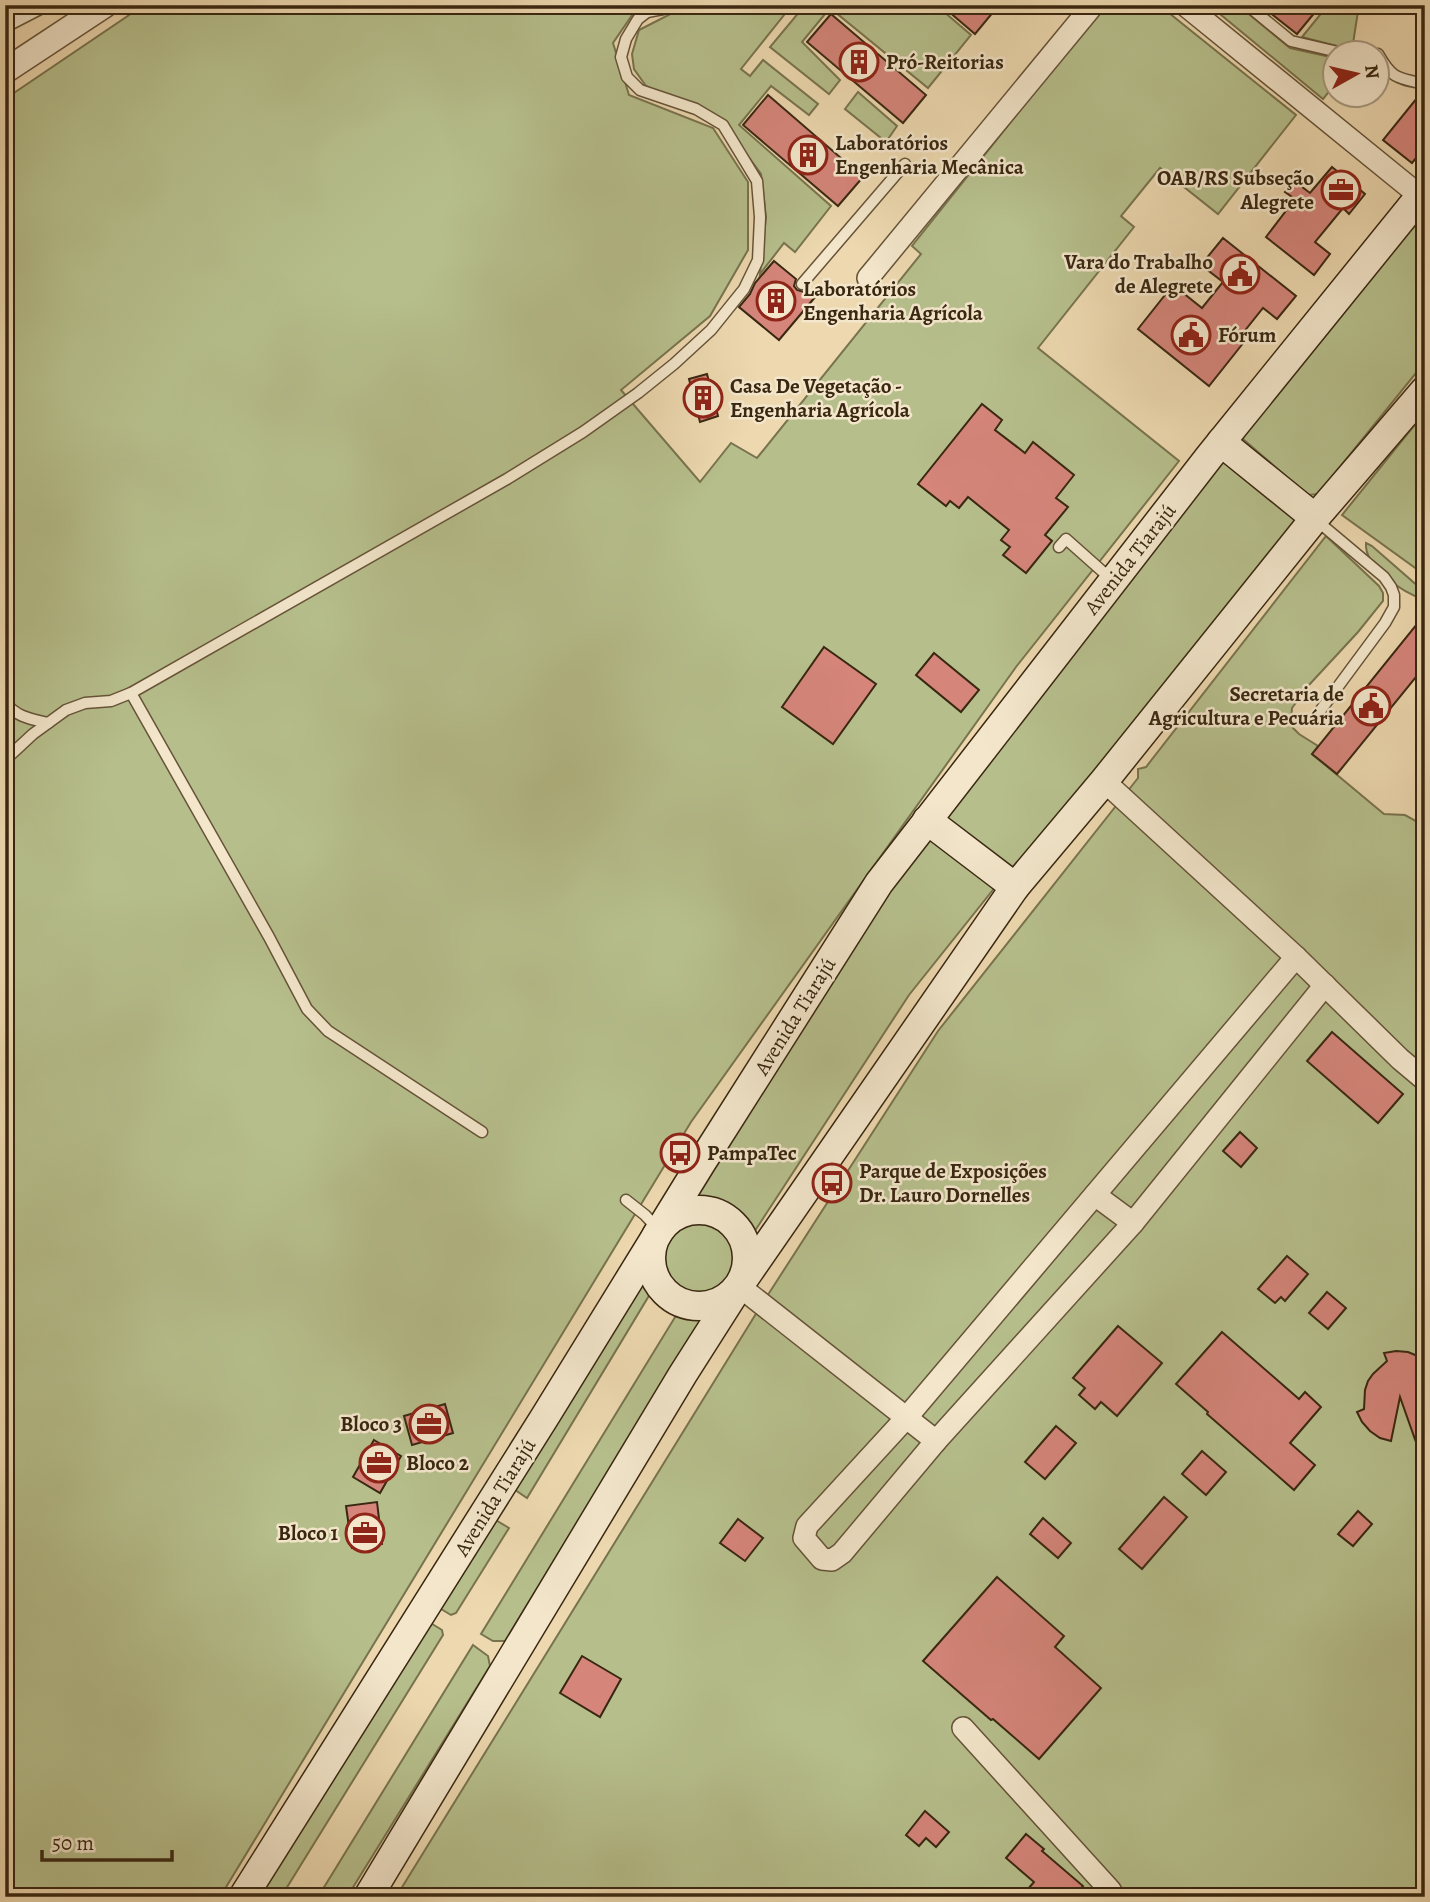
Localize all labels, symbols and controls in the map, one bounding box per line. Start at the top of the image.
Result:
north arrow [1322,38,1392,108]
building icon: Pró-Reitorias [838,41,880,83]
place label: Pró-Reitorias [886,48,1004,76]
text: N [1358,63,1386,81]
place label: Laboratórios Engenharia Mecânica [835,129,1025,181]
building icon: Laboratórios Engenharia Mecânica [787,134,829,176]
place label: OAB/RS Subseção Alegrete [1157,164,1314,216]
office icon: OAB/RS Subseção Alegrete [1320,169,1362,211]
place label: Vara do Trabalho de Alegrete [1063,248,1213,300]
public building icon: Vara do Trabalho de Alegrete [1219,253,1261,295]
place label: Laboratórios Engenharia Agrícola [803,275,984,327]
building icon: Laboratórios Engenharia Agrícola [755,280,797,322]
public building icon: Fórum [1170,314,1212,356]
place label: Fórum [1218,321,1277,349]
place label: Casa De Vegetação - Engenharia Agrícola [730,372,911,424]
building icon: Casa De Vegetação - Engenharia Agrícola [682,377,724,419]
street label: Avenida Tiarajú [1077,497,1183,621]
place label: Secretaria de Agricultura e Pecuária [1148,680,1345,732]
public building icon: Secretaria de Agricultura e Pecuária [1350,685,1392,727]
street label: Avenida Tiarajú [747,951,843,1081]
bus stop icon: PampaTec [659,1132,701,1174]
place label: PampaTec [707,1139,797,1167]
place label: Parque de Exposições Dr. Lauro Dornelles [859,1157,1047,1209]
bus stop icon: Parque de Exposições Dr. Lauro Dornelles [811,1162,853,1204]
office icon: Bloco 3 [408,1403,450,1445]
place label: Bloco 3 [340,1410,402,1438]
street label: Avenida Tiarajú [447,1432,543,1562]
office icon: Bloco 2 [358,1442,400,1484]
place label: Bloco 2 [406,1449,469,1477]
office icon: Bloco 1 [344,1512,386,1554]
place label: Bloco 1 [278,1519,338,1547]
scale bar [42,1818,172,1862]
text: 50 m [52,1829,94,1857]

